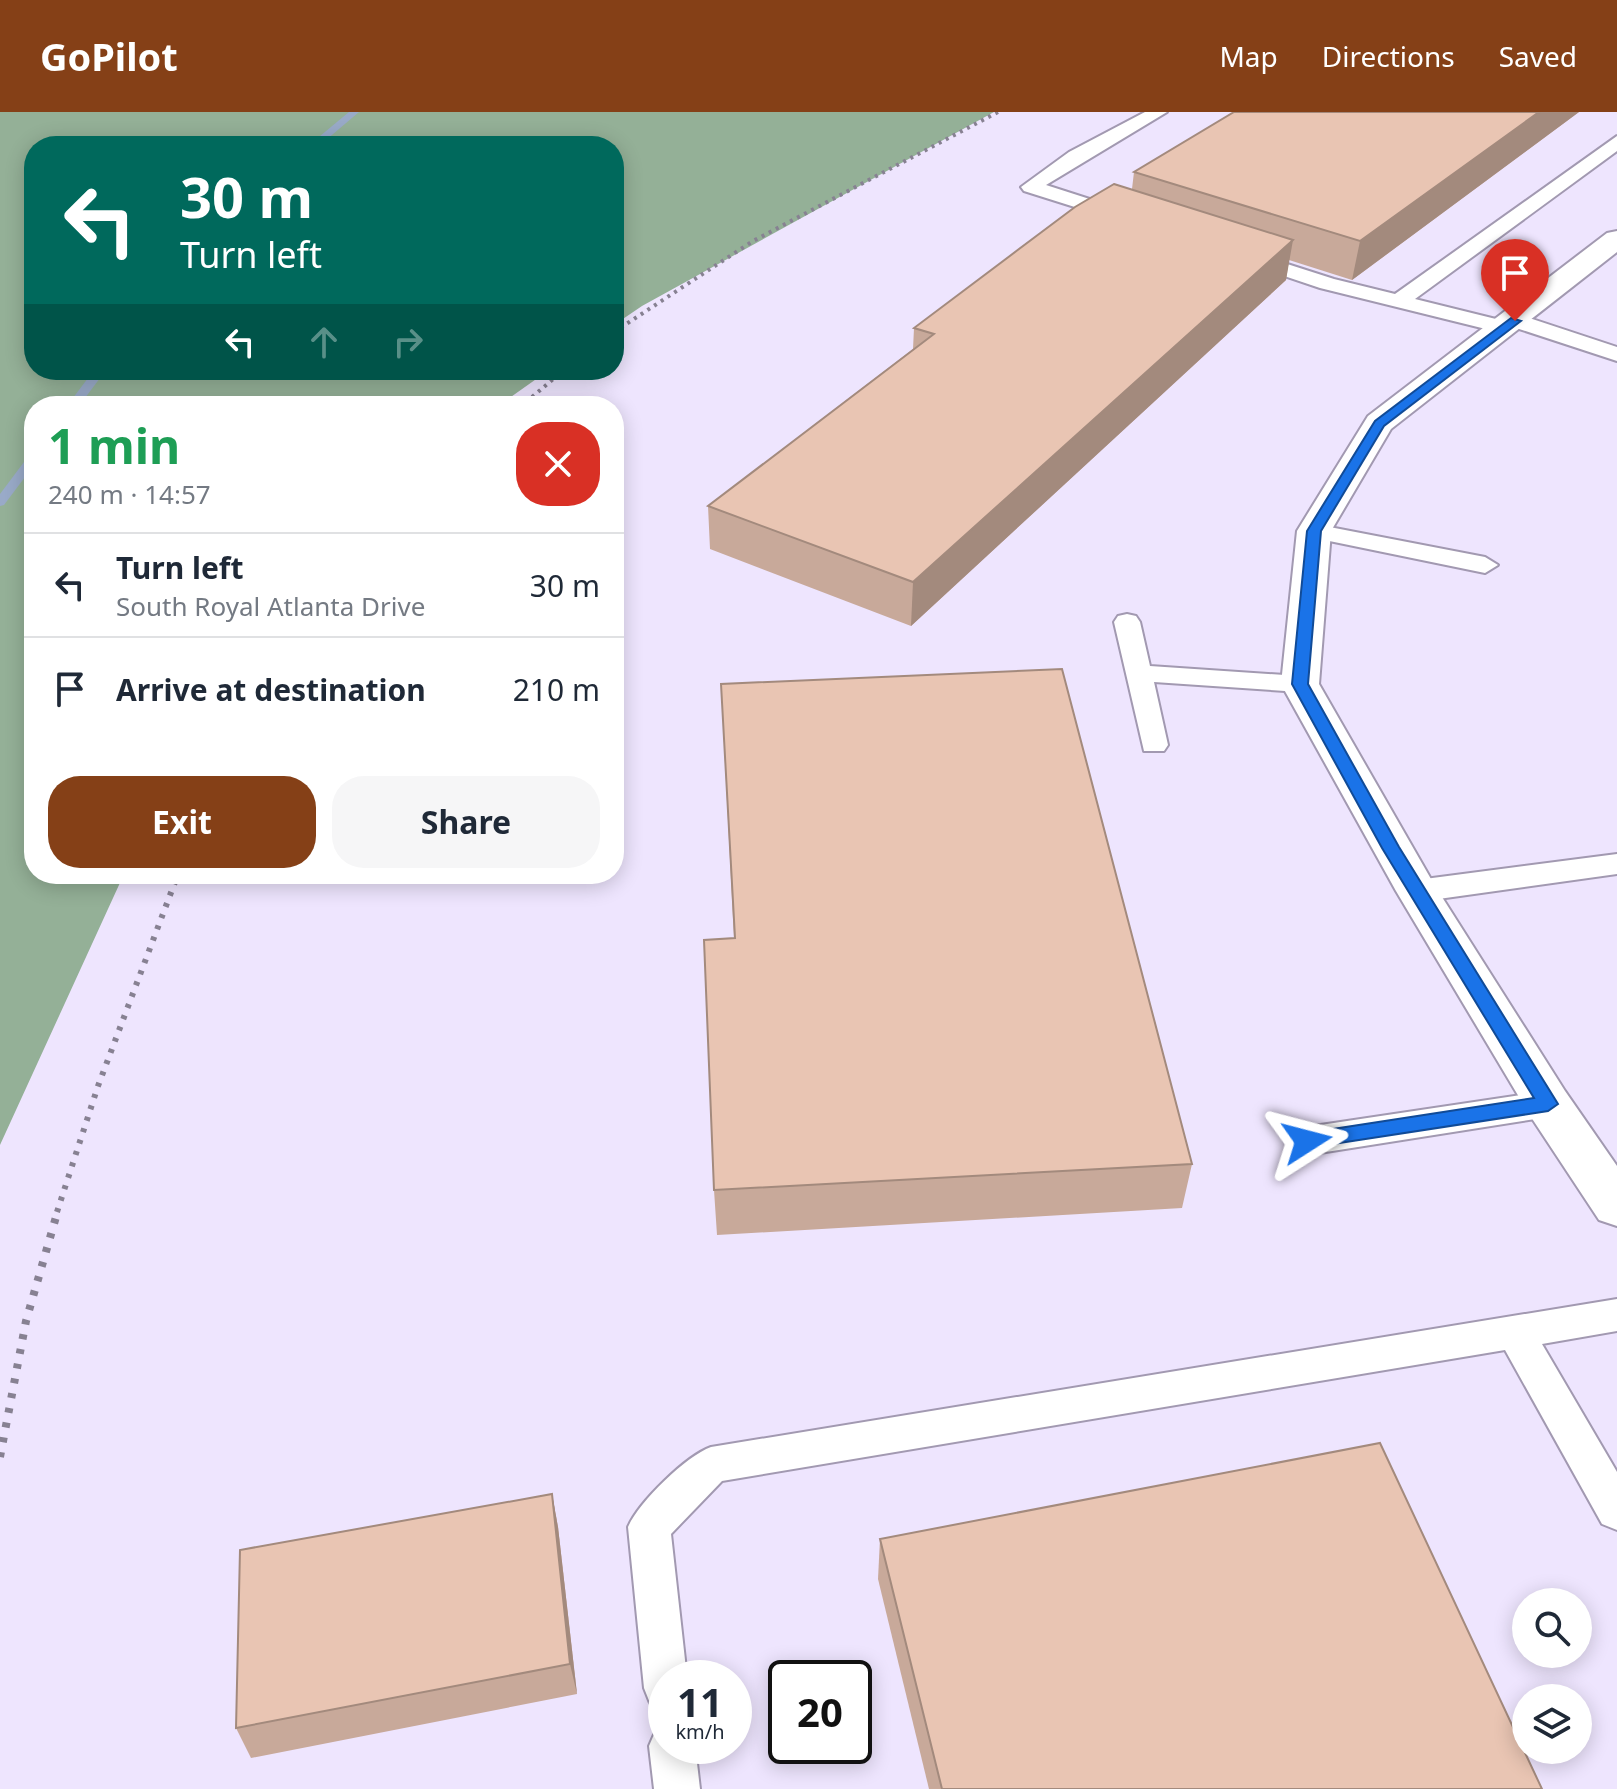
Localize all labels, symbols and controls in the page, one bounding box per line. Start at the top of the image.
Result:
text: GoPilot [40,30,178,82]
text: Map [1219,37,1278,75]
text: Directions [1322,37,1455,75]
text: Saved [1499,37,1577,75]
text: 30 m [180,158,313,234]
icon: left [48,168,152,272]
text: Turn left [180,230,322,279]
pin [1481,239,1549,321]
icon: arrive [1493,251,1537,295]
icon: left [218,320,262,364]
icon: ahead [302,320,346,364]
icon: right [386,320,430,364]
text: 1 min [48,413,180,478]
button: close [516,422,600,506]
text: 240 m · 14:57 [48,476,211,512]
text: Turn left [116,547,244,588]
icon: left [48,563,92,607]
text: 30 m [530,565,600,606]
text: South Royal Atlanta Drive [116,588,425,624]
icon: arrive [48,667,92,711]
text: Arrive at destination [116,669,426,710]
text: 210 m [513,669,600,710]
button: Exit [48,776,316,868]
button: Share [332,776,600,868]
position arrow [1265,1099,1349,1183]
map controls [1512,1588,1592,1764]
button: search [1512,1588,1592,1668]
speed limit sign: 20 [768,1660,872,1764]
text: 11 [677,1674,723,1729]
button: layers [1512,1684,1592,1764]
text: km/h [675,1718,725,1745]

